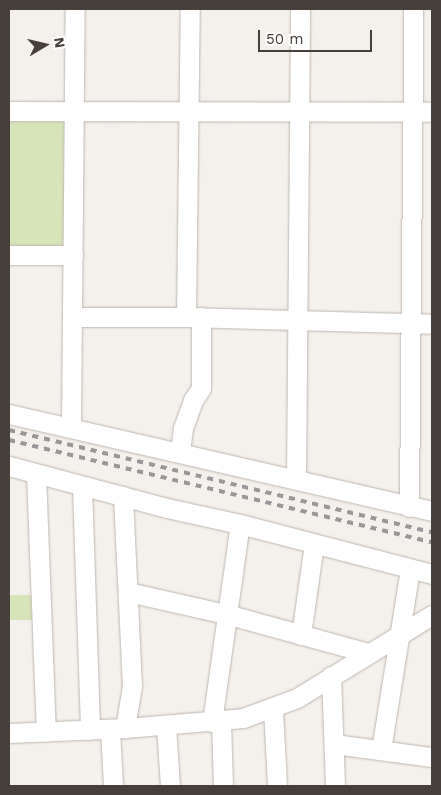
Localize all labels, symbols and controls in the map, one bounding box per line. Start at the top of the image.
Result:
north arrow [20,20,70,70]
scale bar [261,20,375,52]
text: 50 m [266,30,303,48]
text: N [51,36,69,49]

